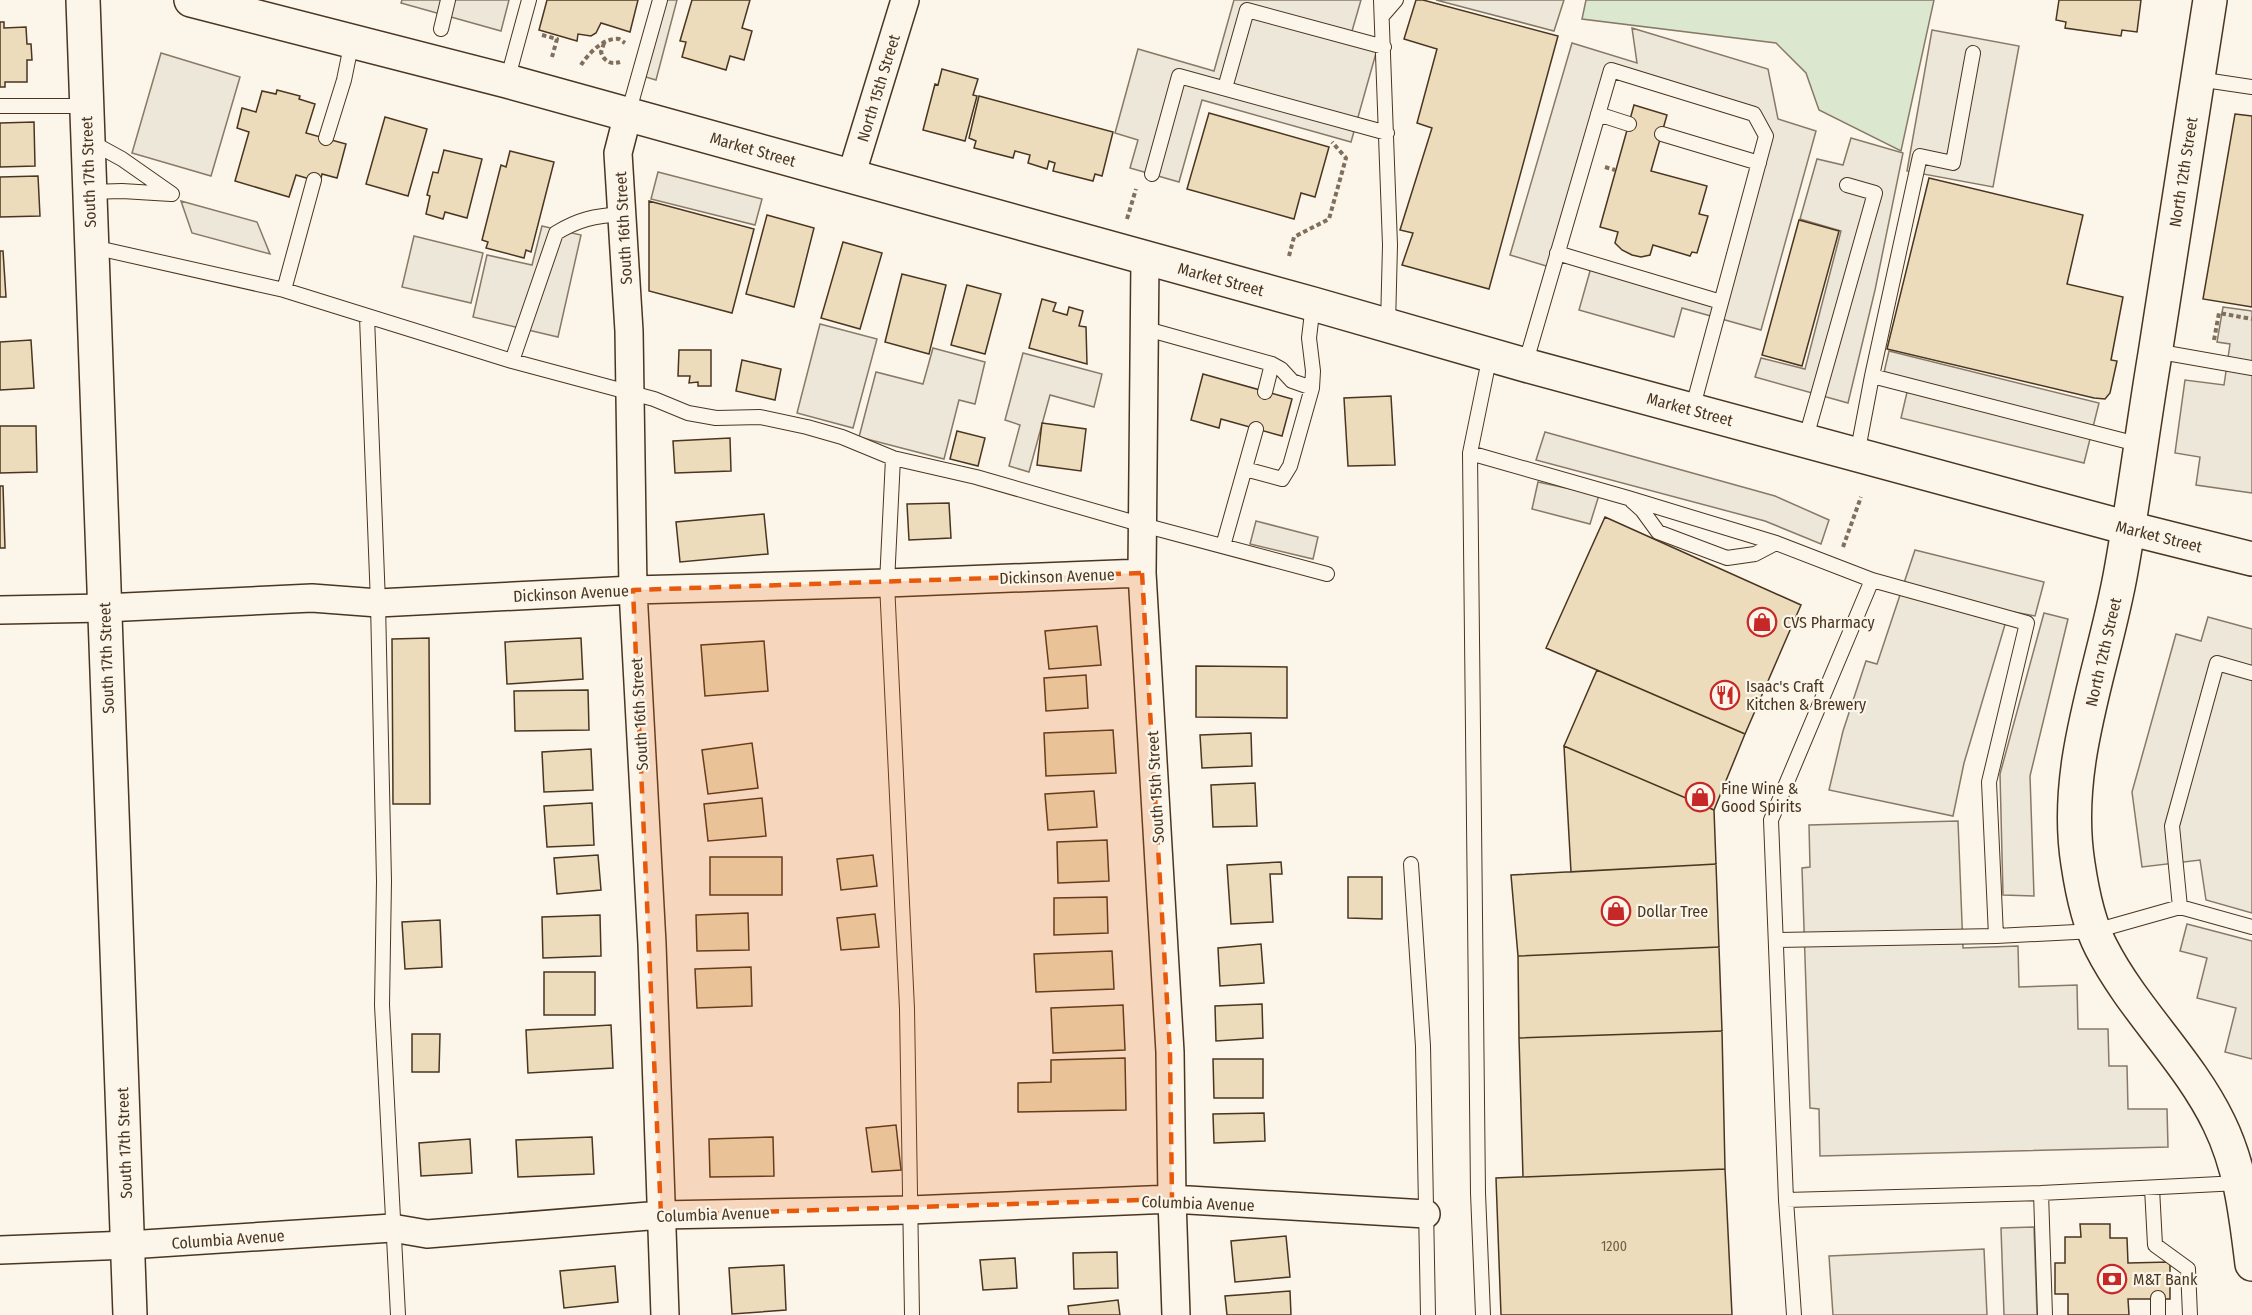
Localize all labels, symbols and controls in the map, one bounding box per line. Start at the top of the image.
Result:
street label: North 15th Street [853,31,904,144]
street label: South 17th Street [77,115,100,228]
street label: North 12th Street [2165,115,2202,228]
street label: Market Street [708,128,799,171]
street label: South 16th Street [611,170,636,285]
street label: Market Street [1176,259,1267,300]
street label: Market Street [1645,389,1736,430]
street label: Market Street [2114,517,2205,557]
street label: Dickinson Avenue [999,565,1115,588]
street label: Dickinson Avenue [513,581,629,606]
street label: North 12th Street [2082,595,2125,708]
street label: South 17th Street [95,601,118,714]
shop icon: CVS Pharmacy [1746,606,1778,638]
place label: CVS Pharmacy [1783,613,1876,632]
street label: South 16th Street [627,656,652,771]
place label: Isaac's Craft Kitchen & Brewery [1746,677,1867,714]
restaurant icon: Isaac's Craft Kitchen & Brewery [1709,679,1741,711]
street label: South 15th Street [1143,730,1168,844]
place label: Fine Wine & Good Spirits [1721,779,1802,816]
shop icon: Fine Wine & Good Spirits [1684,781,1716,813]
shop icon: Dollar Tree [1600,895,1632,927]
place label: Dollar Tree [1637,902,1708,921]
street label: South 17th Street [113,1086,136,1199]
street label: Columbia Avenue [1141,1192,1255,1215]
street label: Columbia Avenue [656,1203,770,1226]
street label: Columbia Avenue [171,1226,285,1253]
house number: 1200 [1601,1238,1627,1255]
bank icon: M&T Bank [2096,1263,2128,1295]
place label: M&T Bank [2133,1270,2198,1289]

